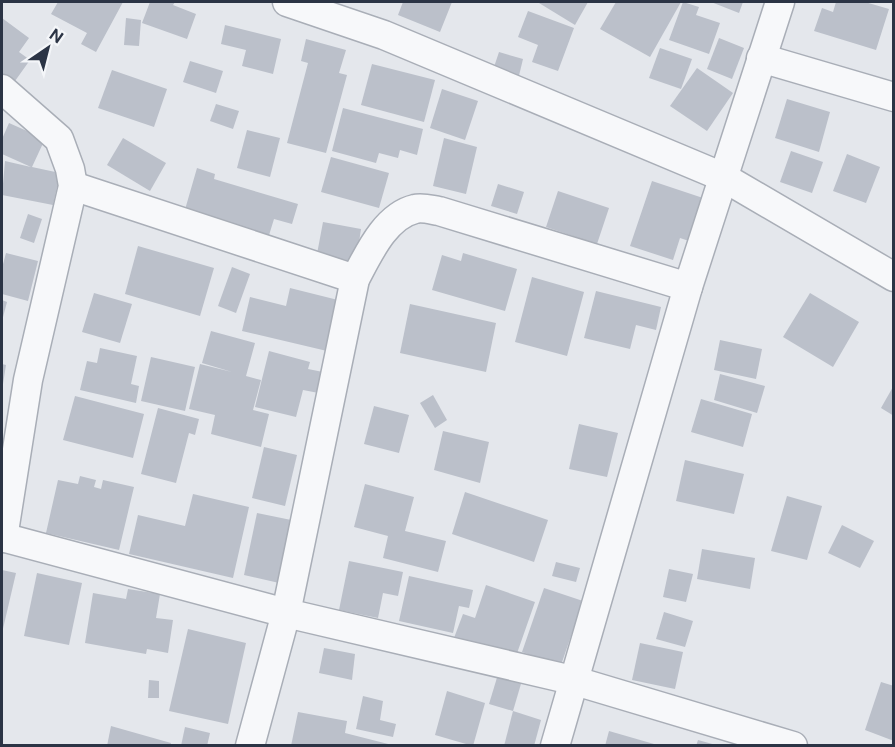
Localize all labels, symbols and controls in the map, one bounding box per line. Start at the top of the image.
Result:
north arrow [18,18,78,78]
text: N [46,25,67,47]

